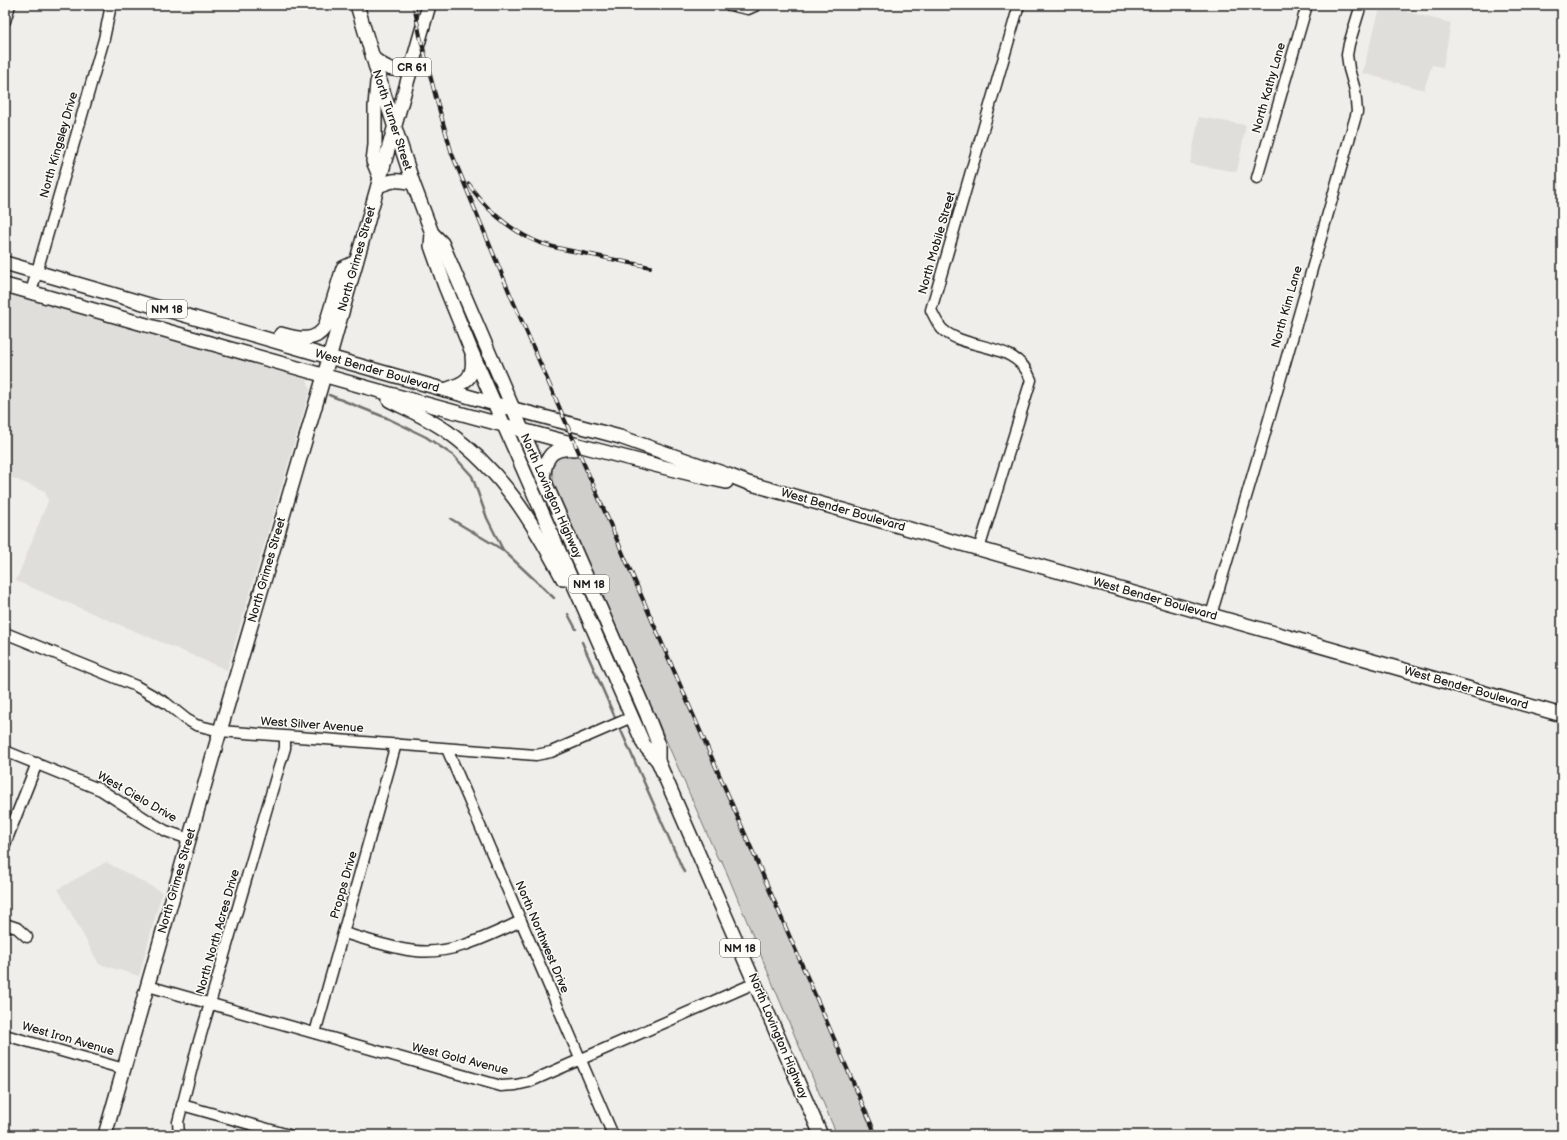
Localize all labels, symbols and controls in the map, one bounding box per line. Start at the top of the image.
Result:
street label: North Kathy Lane [1249,41,1289,135]
road number: CR 61 [393,58,431,76]
street label: North Turner Street [369,68,415,173]
street label: North Kingsley Drive [37,90,81,200]
street label: North Mobile Street [915,190,959,296]
street label: North Grimes Street [335,204,379,313]
street label: North Kim Lane [1268,264,1306,350]
road number: NM 18 [147,300,187,318]
street label: West Bender Boulevard [313,346,441,396]
street label: North Lovington Highway [517,431,585,561]
street label: West Bender Boulevard [779,485,907,535]
street label: North Grimes Street [245,515,289,624]
street label: West Bender Boulevard [1091,574,1219,624]
road number: NM 18 [569,575,609,593]
street label: West Bender Boulevard [1402,663,1530,713]
street label: West Silver Avenue [260,714,364,736]
street label: West Cielo Drive [94,768,180,826]
street label: North Grimes Street [155,826,199,935]
street label: Propps Drive [327,849,361,921]
street label: North North Acres Drive [193,868,243,996]
street label: North Northwest Drive [512,879,572,995]
road number: NM 18 [720,939,760,957]
street label: North Lovington Highway [745,971,811,1101]
street label: West Iron Avenue [20,1019,116,1059]
street label: West Gold Avenue [410,1040,510,1078]

